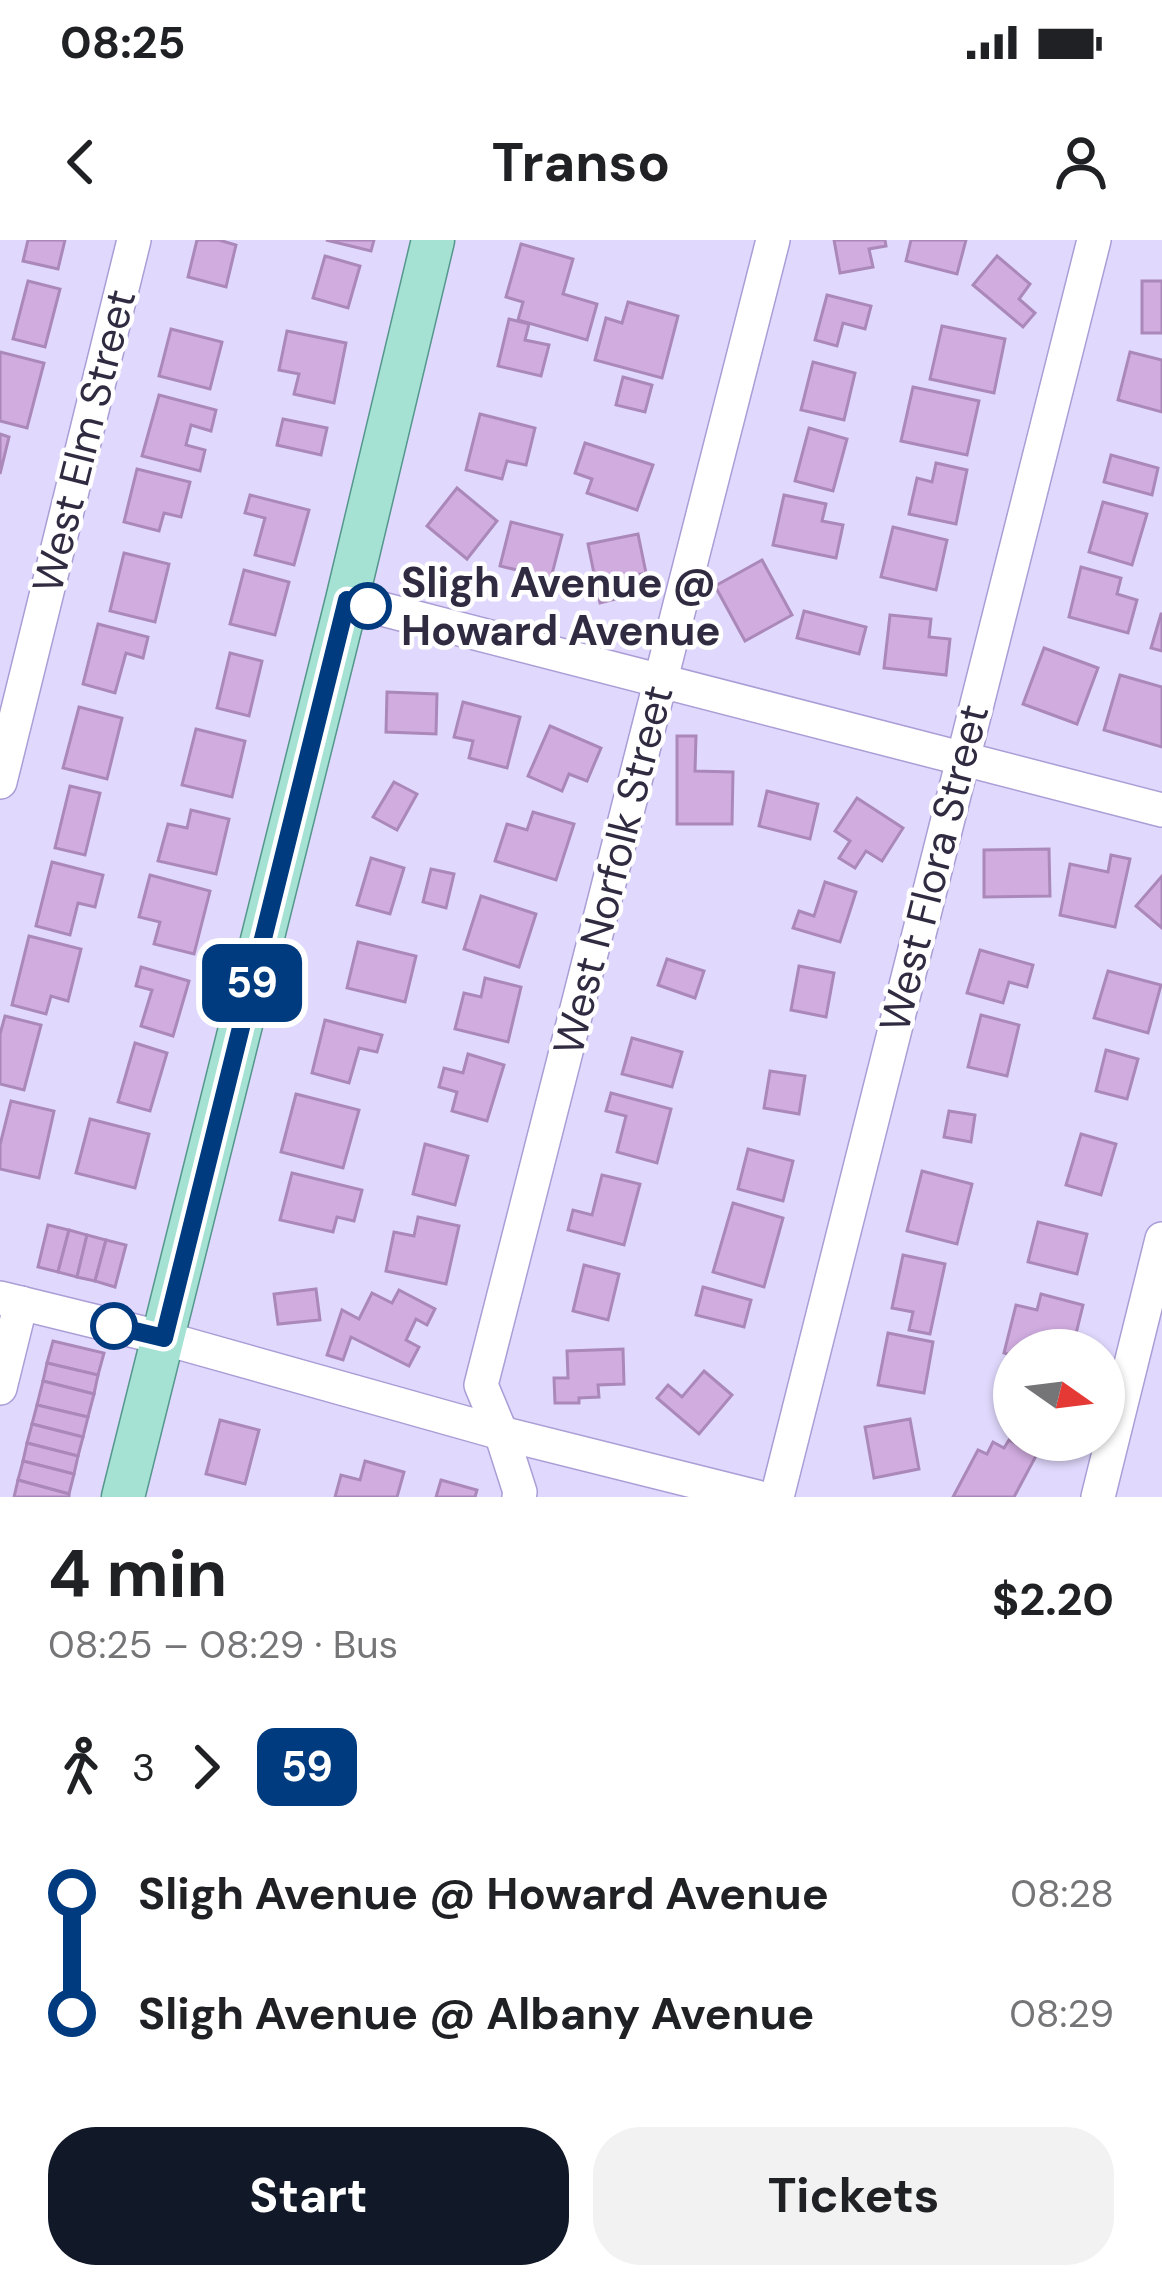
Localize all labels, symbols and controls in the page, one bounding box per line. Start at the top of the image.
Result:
text: 08:25 [60,13,186,72]
text: Transo [492,127,670,198]
icon: back [48,129,114,195]
icon: person [1048,129,1114,195]
street label: West Elm Street [20,284,148,598]
place label: Sligh Avenue @ Howard Avenue [401,555,721,658]
marker: Sligh Avenue @ Howard Avenue [346,584,390,628]
street label: West Norfolk Street [541,680,685,1060]
street label: West Flora Street [867,699,1001,1037]
line badge: 59 [198,944,306,1022]
text: 59 [226,955,278,1010]
unlabelled marker [92,1304,136,1348]
north arrow [993,1329,1125,1461]
map controls [993,1329,1125,1461]
text: 4 min [48,1531,227,1616]
text: $2.20 [992,1570,1114,1629]
text: 08:25 – 08:29 · Bus [48,1619,398,1670]
icon: walk [48,1734,114,1800]
icon: forward [173,1734,239,1800]
text: 59 [281,1739,333,1794]
text: 3 [132,1742,155,1793]
text: Sligh Avenue @ Howard Avenue [138,1864,829,1923]
text: 08:28 [1010,1868,1114,1919]
text: Sligh Avenue @ Albany Avenue [138,1984,814,2043]
text: 08:29 [1009,1988,1114,2039]
button: Start [48,2127,569,2265]
button: Tickets [593,2127,1114,2265]

